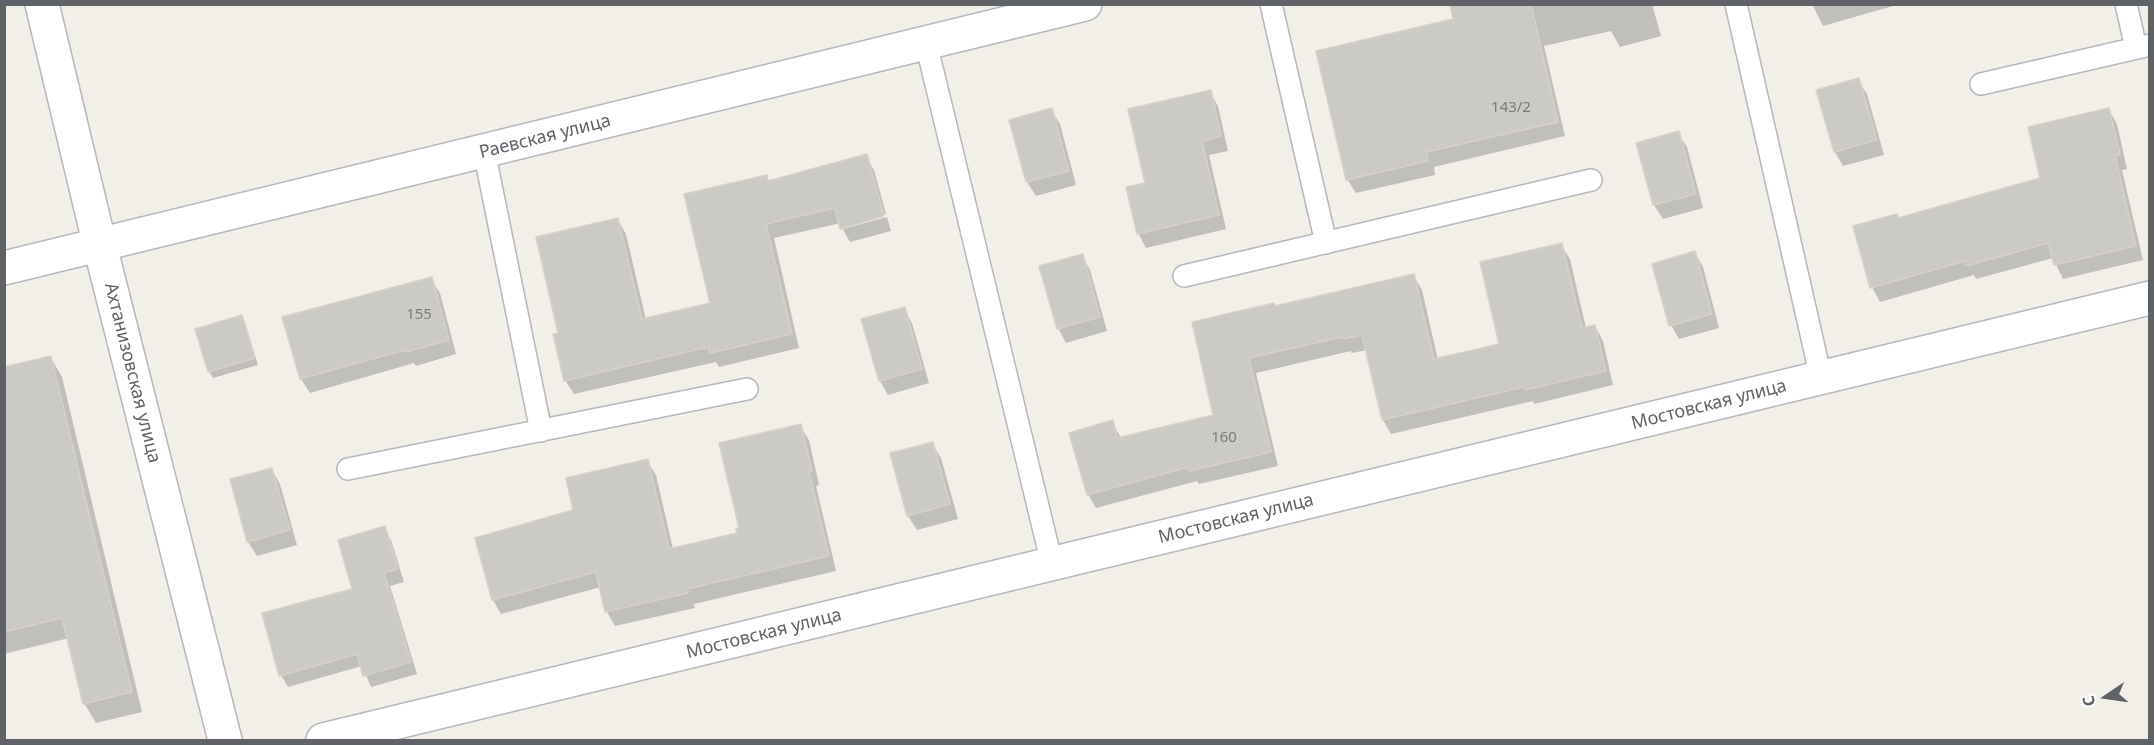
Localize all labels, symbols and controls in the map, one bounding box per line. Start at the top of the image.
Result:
house number: 143/2 [1491,99,1531,117]
street label: Раевская улица [477,110,613,164]
street label: Ахтанизовская улица [99,281,165,465]
house number: 155 [406,306,432,324]
street label: Мостовская улица [1629,375,1789,435]
house number: 160 [1211,429,1237,447]
street label: Мостовская улица [1156,489,1316,549]
street label: Мостовская улица [684,604,844,664]
north arrow [2076,667,2136,727]
text: С [2077,694,2100,709]

